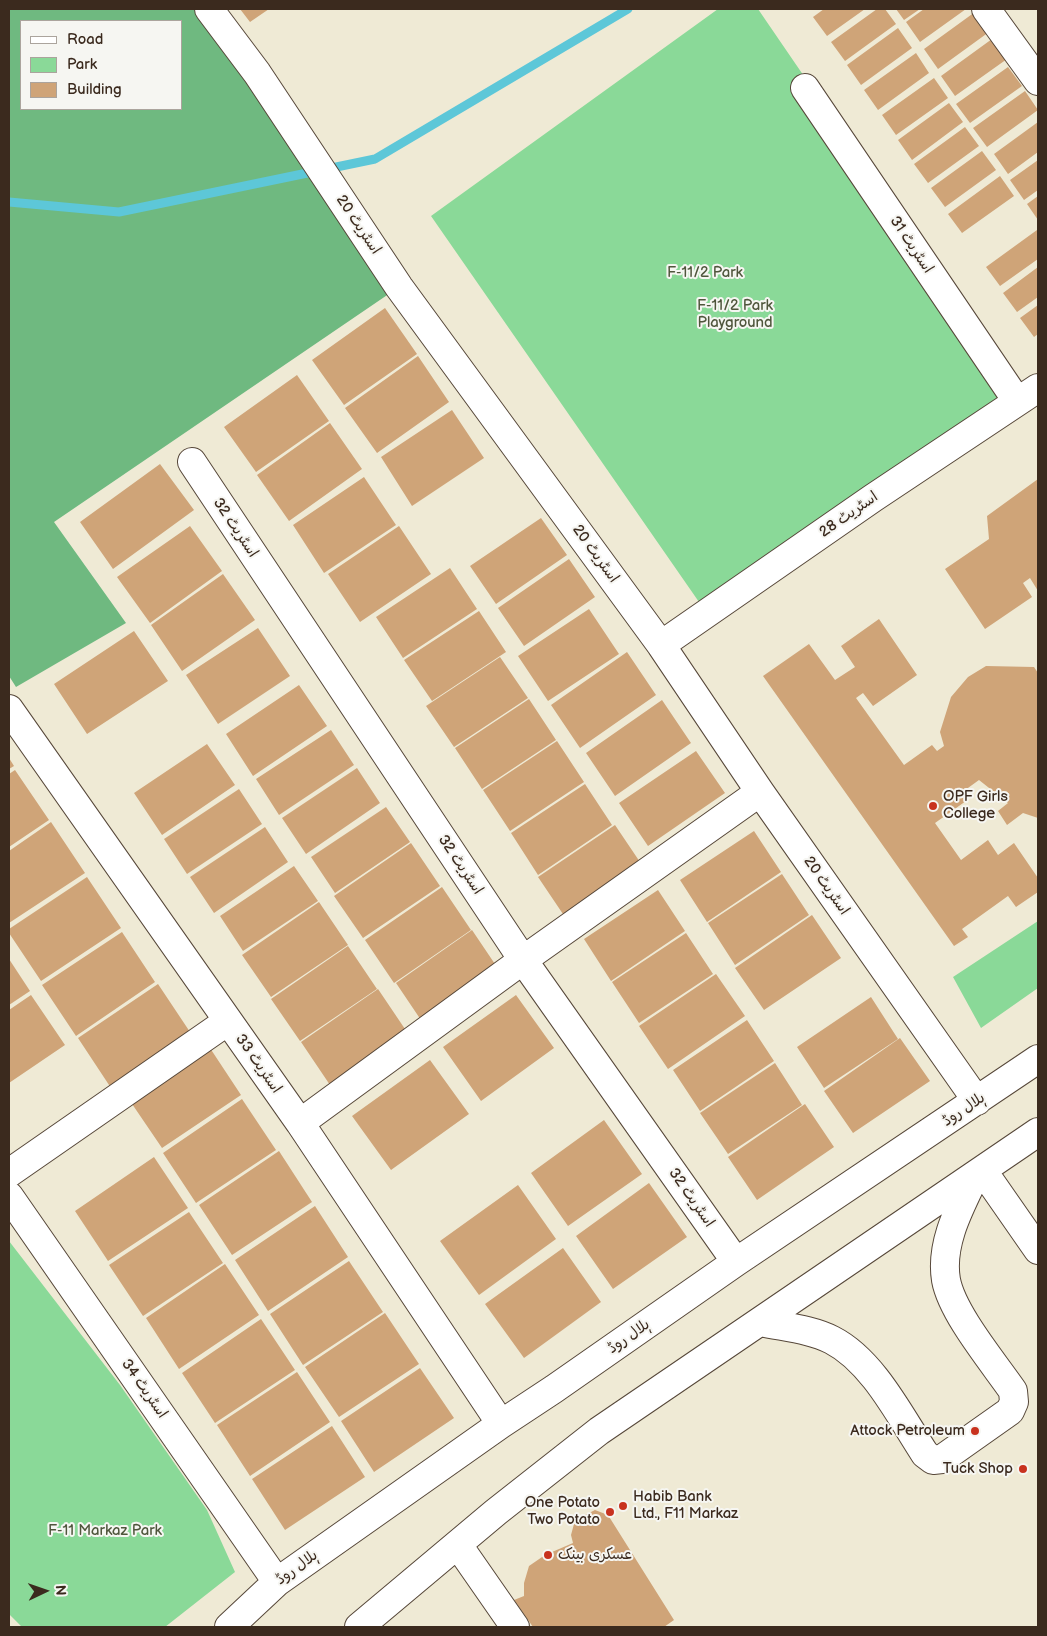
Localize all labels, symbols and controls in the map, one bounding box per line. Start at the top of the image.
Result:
legend [20,20,182,110]
text: Road [67,30,103,49]
text: Park [67,55,97,74]
text: Building [67,80,122,99]
street label: اسٹریٹ 20 [332,192,384,258]
street label: اسٹریٹ 31 [885,213,937,277]
park label: F-11/2 Park [667,264,743,282]
park label: F-11/2 Park Playground [697,297,773,332]
street label: اسٹریٹ 28 [816,488,882,542]
street label: اسٹریٹ 32 [209,495,261,561]
street label: اسٹریٹ 20 [568,521,622,587]
place label: OPF Girls College [943,788,1008,823]
marker: OPF Girls College [927,800,939,812]
street label: اسٹریٹ 32 [434,832,486,898]
street label: اسٹریٹ 20 [799,853,853,919]
street label: اسٹریٹ 33 [231,1031,285,1097]
street label: ہلال روڈ [939,1089,989,1131]
street label: اسٹریٹ 32 [664,1165,718,1231]
street label: ہلال روڈ [604,1316,654,1358]
street label: اسٹریٹ 34 [117,1356,171,1422]
place label: Attock Petroleum [850,1422,965,1440]
marker: Attock Petroleum [969,1425,981,1437]
place label: Tuck Shop [943,1460,1013,1478]
marker: Tuck Shop [1017,1463,1029,1475]
place label: Habib Bank Ltd., F11 Markaz [633,1488,738,1523]
place label: One Potato Two Potato [525,1494,600,1529]
marker: Habib Bank Ltd., F11 Markaz [617,1500,629,1512]
marker: One Potato Two Potato [604,1506,616,1518]
park label: F-11 Markaz Park [48,1522,162,1540]
place label: عسکری بینک [558,1546,632,1564]
street label: ہلال روڈ [272,1547,322,1589]
marker: عسکری بینک [542,1549,554,1561]
north arrow [20,1566,70,1616]
text: N [52,1584,69,1596]

